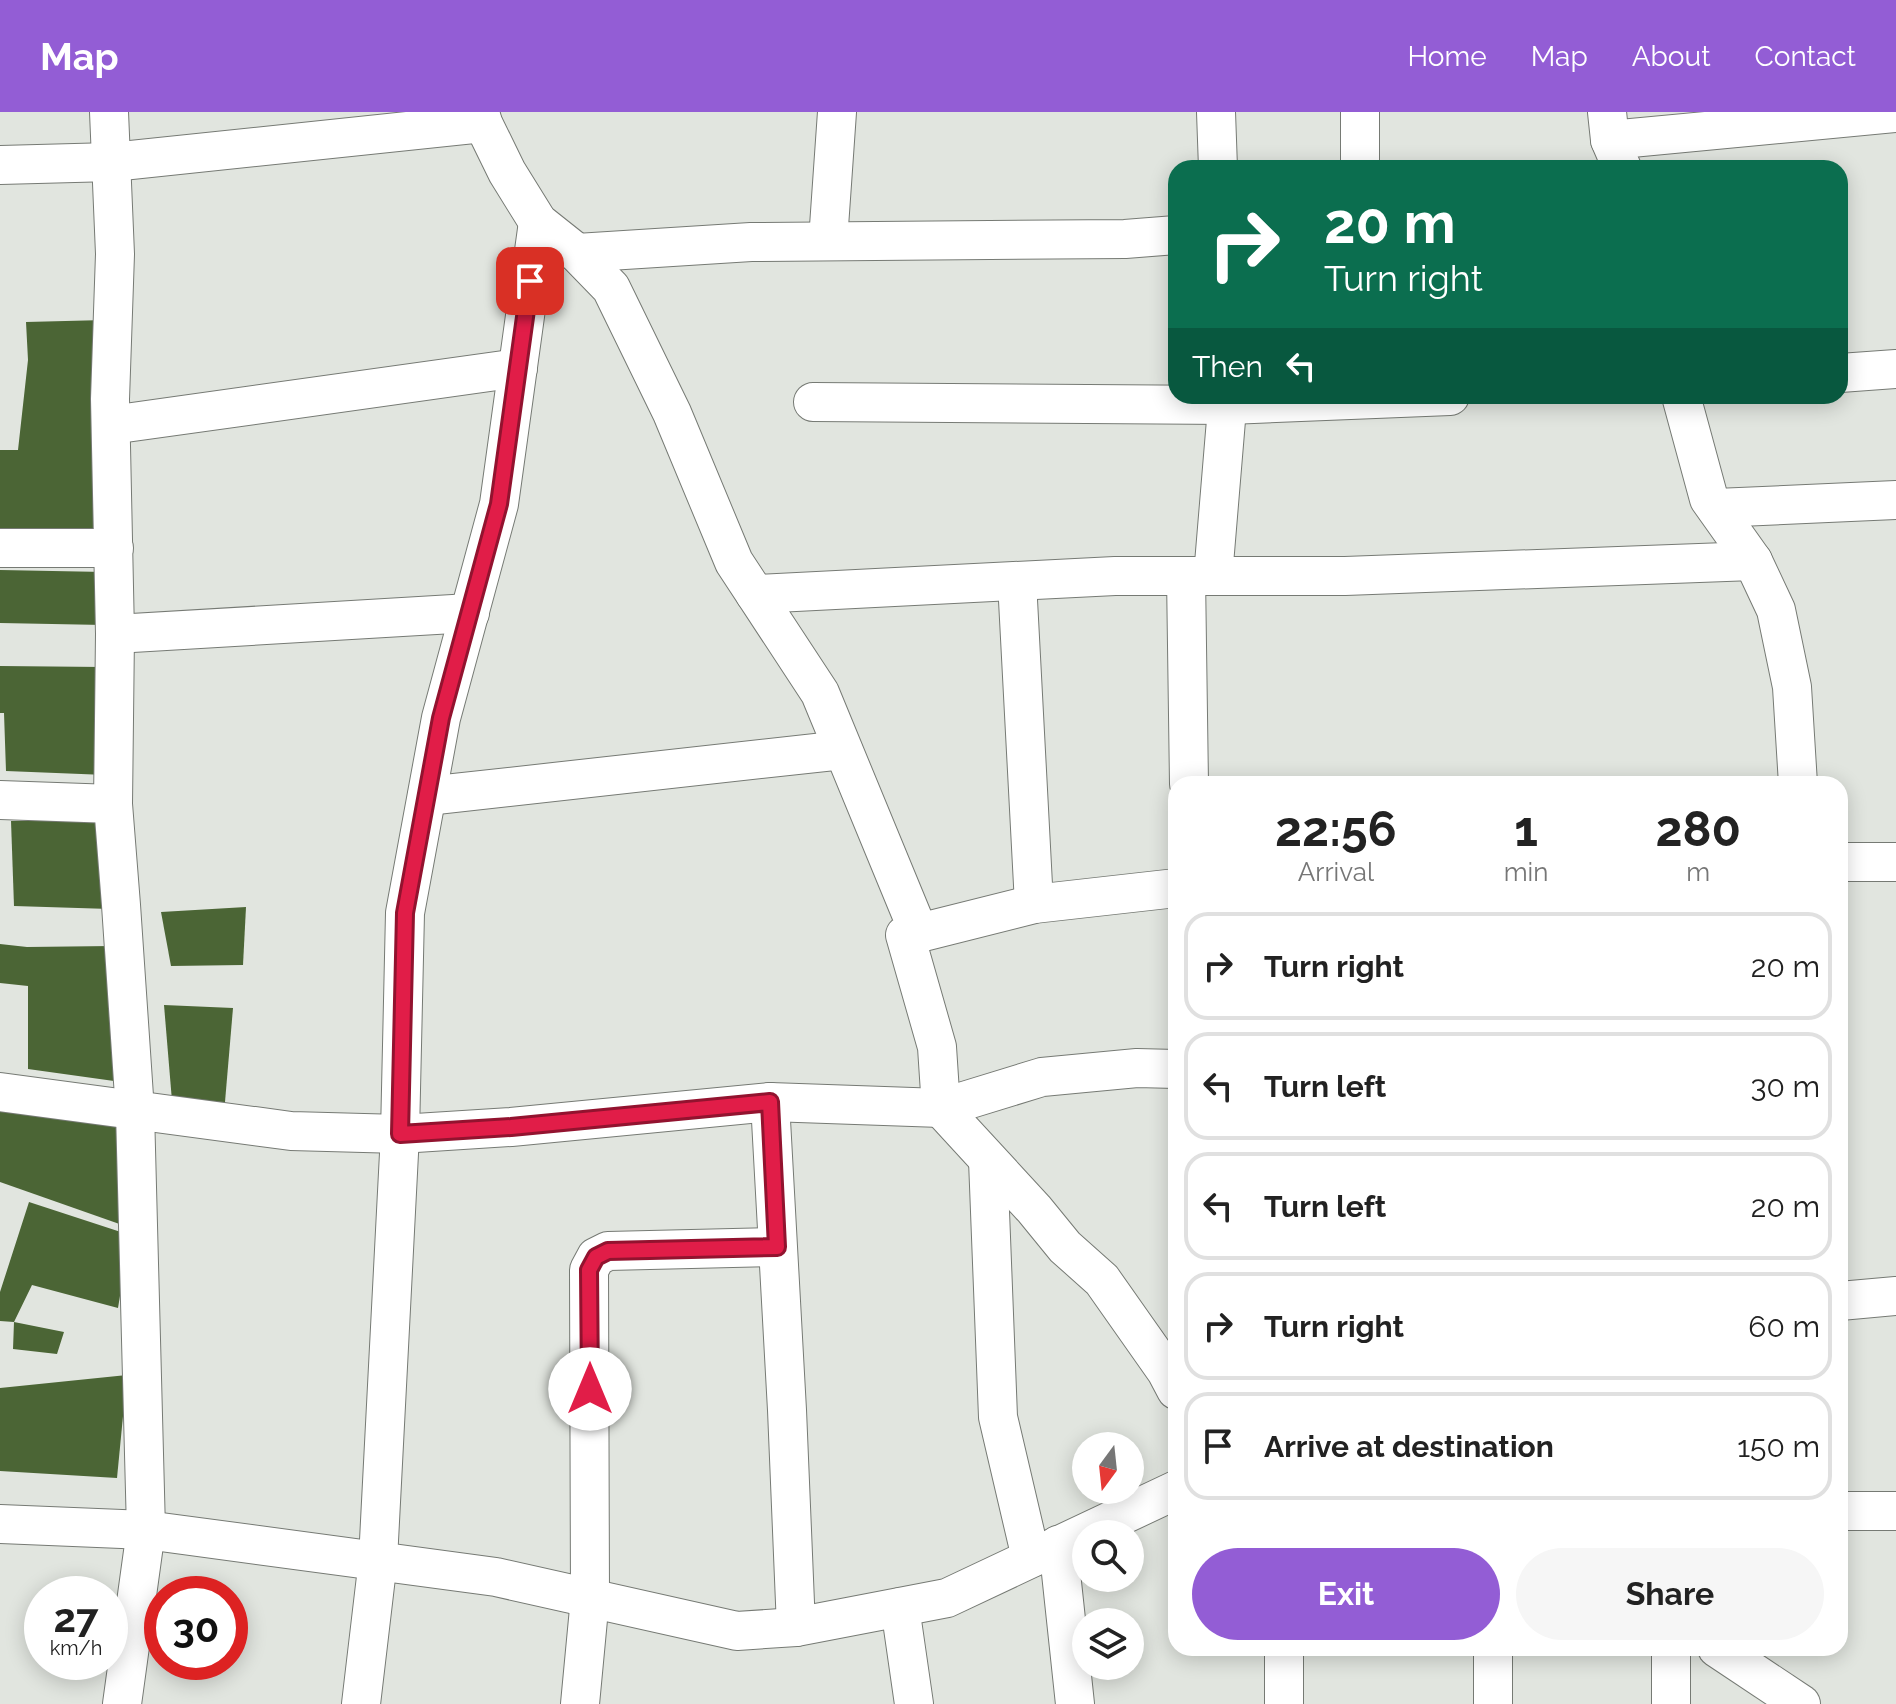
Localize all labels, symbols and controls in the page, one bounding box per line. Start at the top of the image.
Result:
text: Map [40,34,119,79]
text: Home [1407,40,1487,73]
text: Map [1531,40,1588,73]
text: About [1632,40,1711,73]
text: Contact [1755,40,1856,73]
text: 20 m [1324,190,1456,256]
icon: right [1192,192,1296,296]
pin [496,247,564,315]
text: Turn right [1324,257,1483,299]
icon: arrive [508,259,552,303]
icon: left [1279,344,1323,388]
text: Then [1192,349,1263,384]
text: 22:56 [1275,801,1397,857]
text: 1 [1514,801,1538,857]
text: 280 [1655,801,1741,857]
text: Arrival [1298,857,1374,887]
text: min [1504,857,1548,887]
text: m [1686,857,1710,887]
icon: right [1196,944,1240,988]
text: Turn right [1264,949,1404,984]
text: 20 m [1751,949,1820,984]
icon: left [1196,1064,1240,1108]
text: Turn left [1264,1069,1386,1104]
text: 30 m [1750,1069,1820,1104]
icon: left [1196,1184,1240,1228]
text: Turn left [1264,1189,1386,1224]
text: 20 m [1751,1189,1820,1224]
icon: right [1196,1304,1240,1348]
text: Turn right [1264,1309,1404,1344]
text: 60 m [1748,1309,1820,1344]
position arrow [548,1347,632,1431]
icon: arrive [1196,1424,1240,1468]
text: Arrive at destination [1264,1429,1554,1464]
text: 150 m [1737,1429,1820,1464]
north arrow [1072,1432,1144,1504]
map controls [1072,1432,1144,1680]
button: search [1072,1520,1144,1592]
button: Exit [1192,1548,1500,1640]
button: Share [1516,1548,1824,1640]
speed limit sign: 30 [144,1576,248,1680]
text: 27 [53,1594,98,1641]
button: layers [1072,1608,1144,1680]
text: km/h [50,1636,102,1660]

